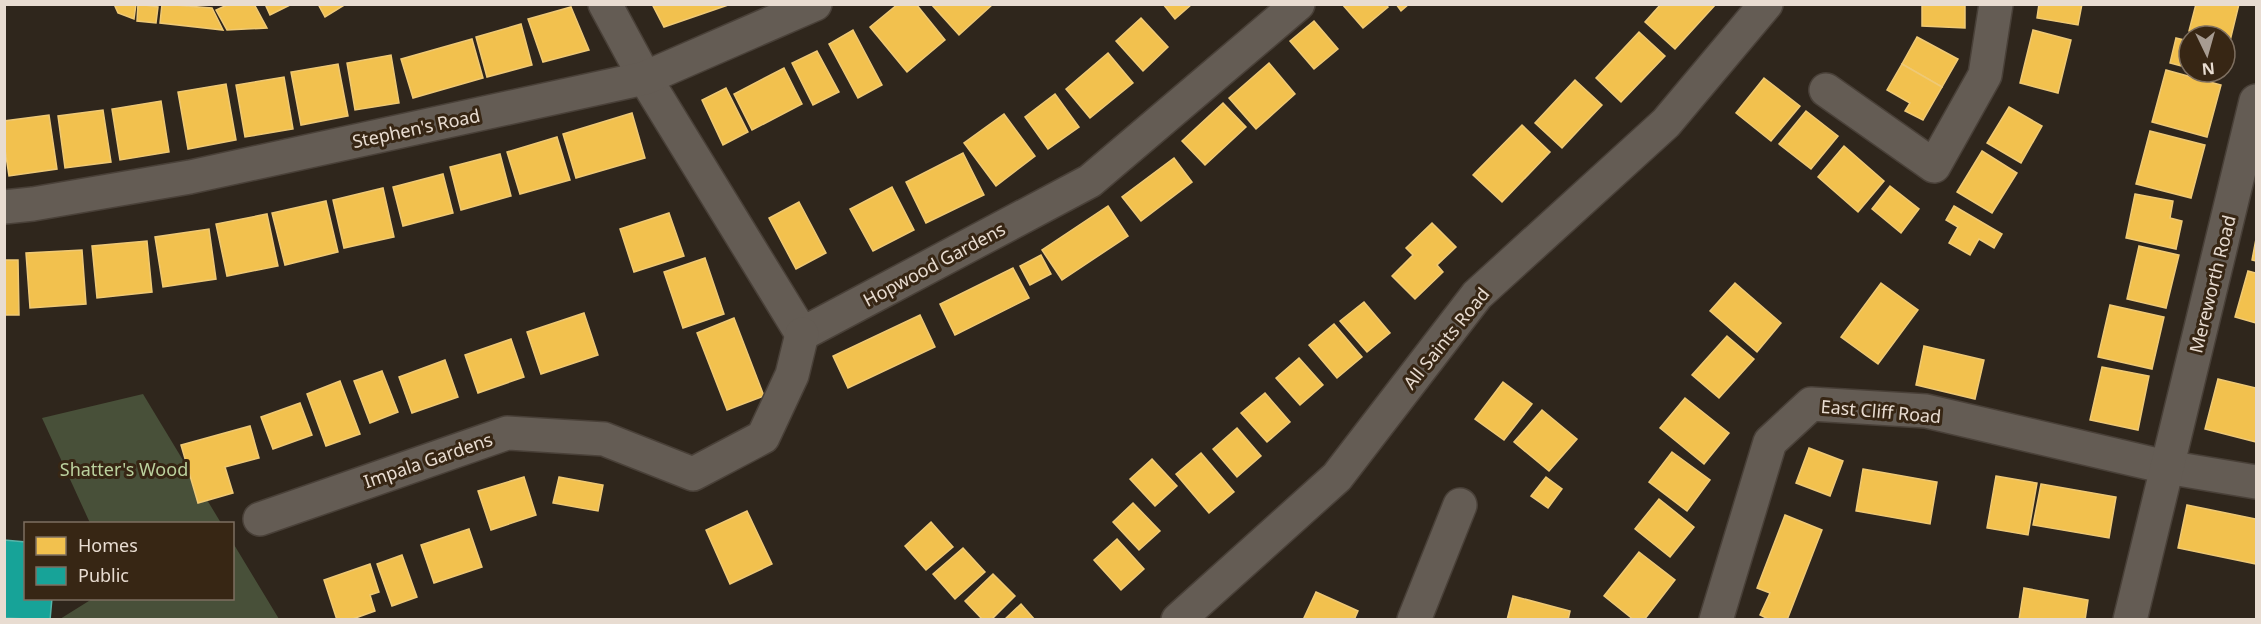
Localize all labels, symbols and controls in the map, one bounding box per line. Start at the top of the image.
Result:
north arrow [2177,24,2237,84]
text: N [2201,57,2216,80]
street label: Stephen's Road [350,103,482,153]
street label: Mereworth Road [2183,213,2241,355]
street label: Hopwood Gardens [859,216,1009,312]
street label: All Saints Road [1398,282,1494,394]
street label: East Cliff Road [1820,394,1942,428]
street label: Impala Gardens [360,427,496,493]
park label: Shatter's Wood [60,457,188,481]
legend [24,522,234,600]
text: Homes [78,533,138,557]
text: Public [78,563,129,587]

